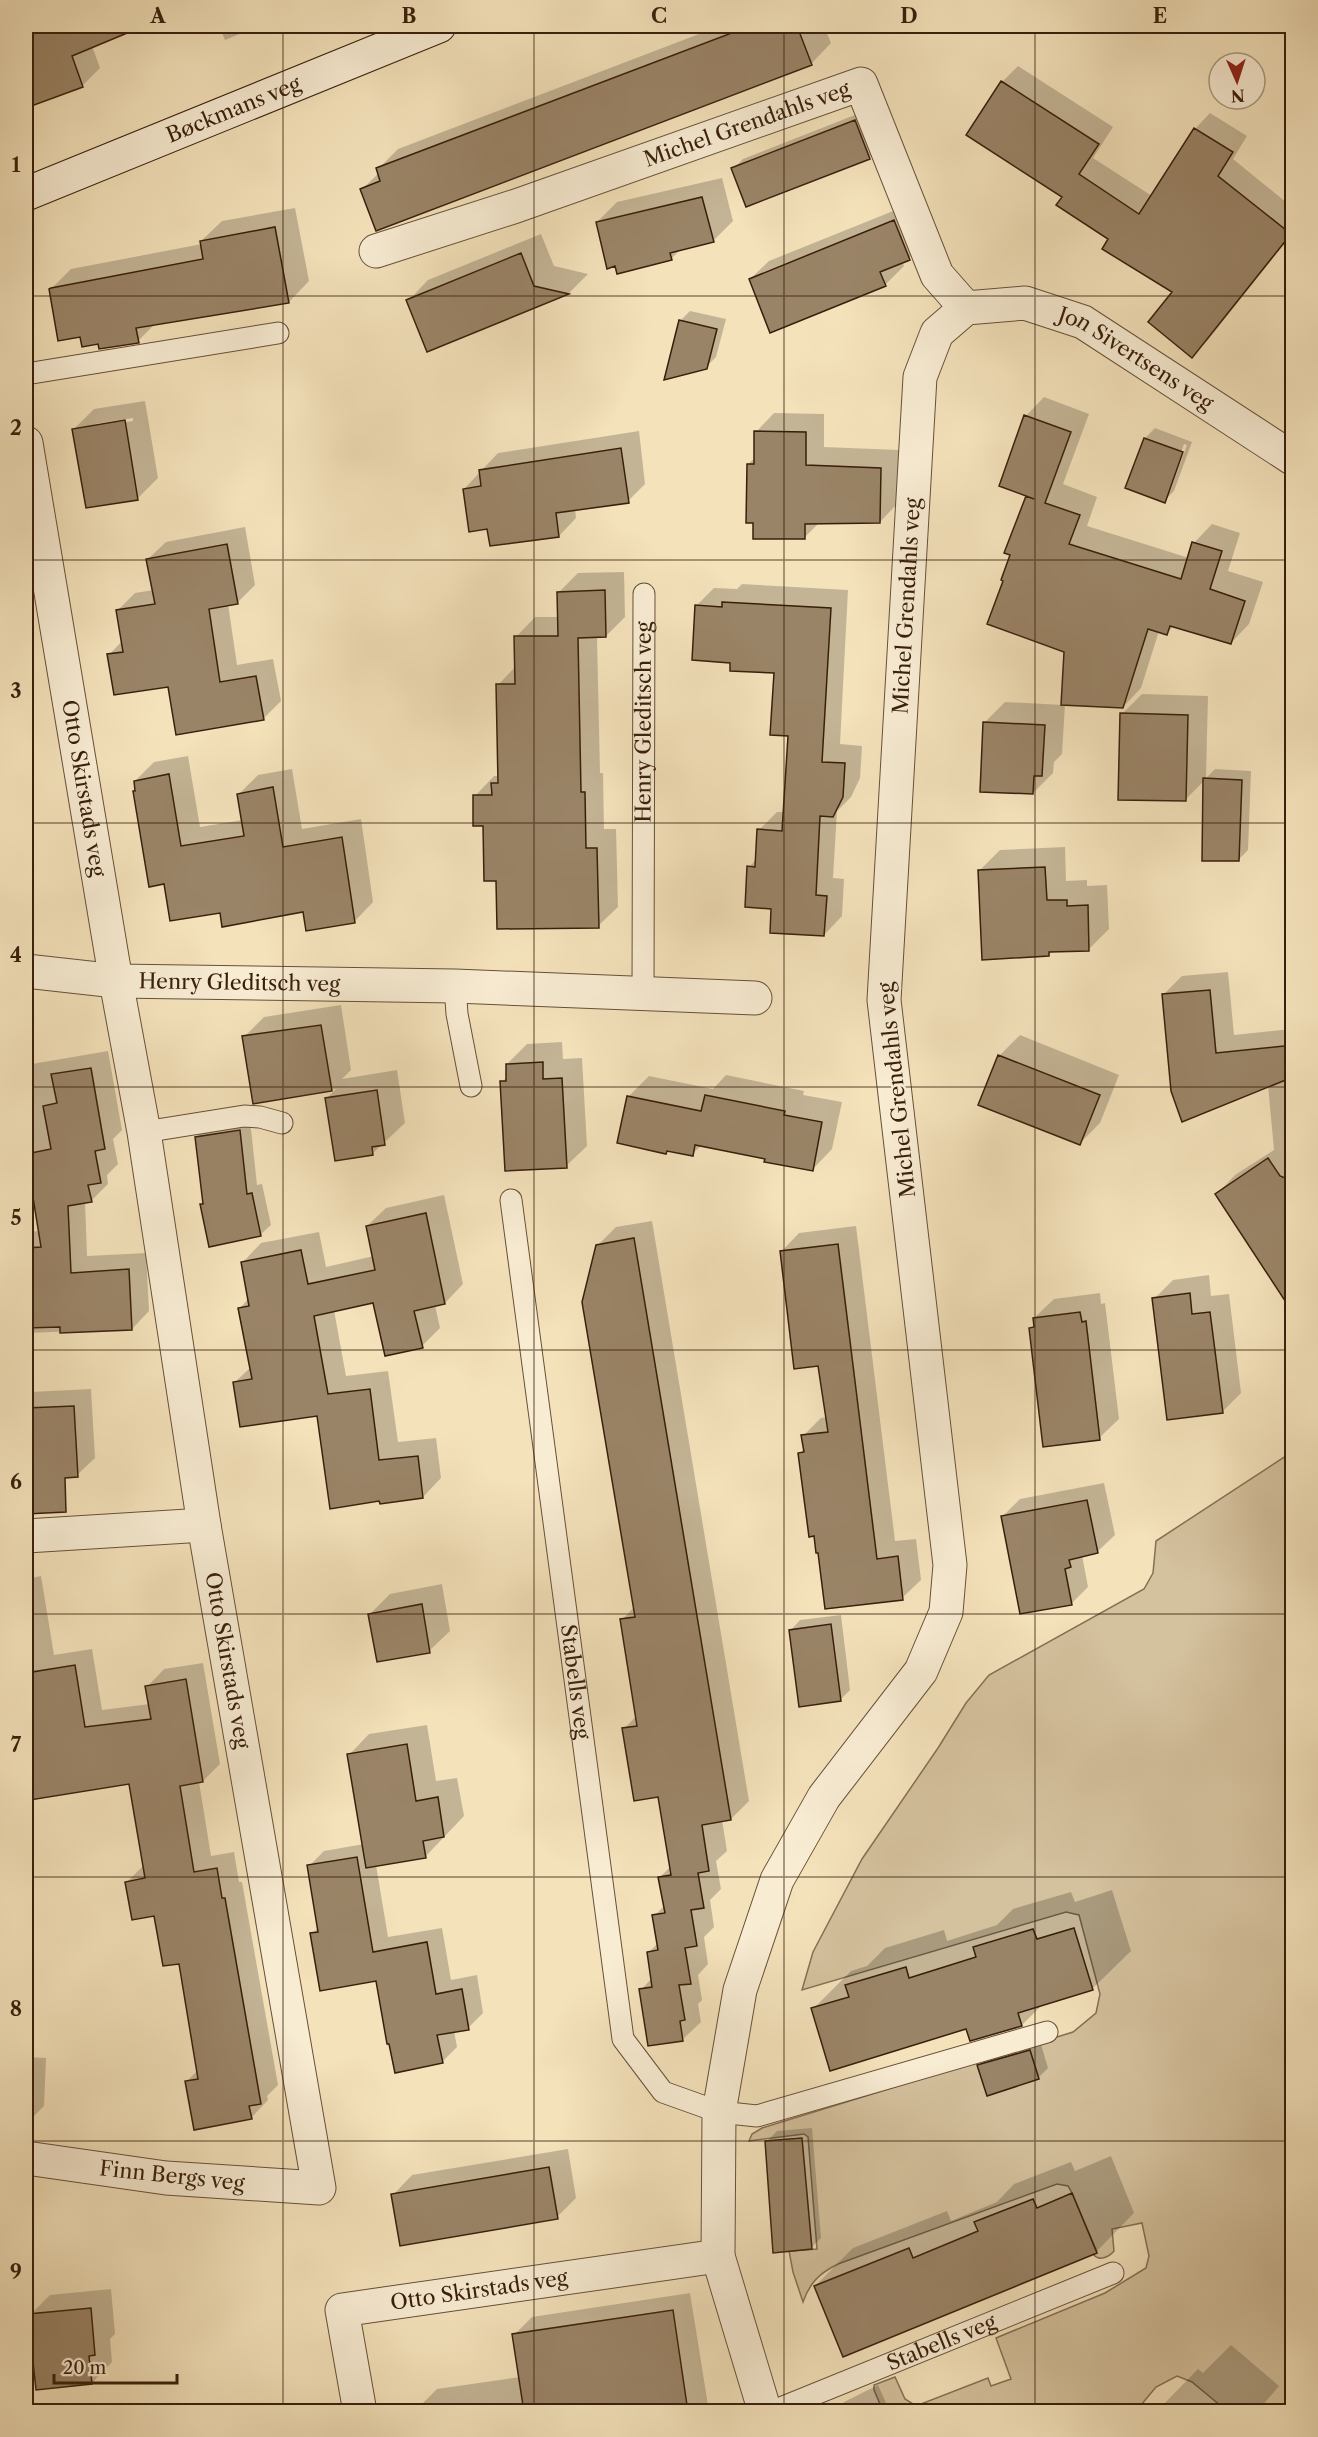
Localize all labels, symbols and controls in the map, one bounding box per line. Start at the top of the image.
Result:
text: A [149,4,166,28]
text: B [402,4,417,28]
text: C [651,4,667,28]
text: D [900,4,918,28]
text: E [1153,4,1167,28]
north arrow [1207,51,1267,111]
street label: Bøckmans veg [163,70,305,148]
street label: Michel Grendahls veg [640,76,854,172]
text: N [1230,86,1245,106]
text: 1 [12,153,21,177]
street label: Jon Sivertsens veg [1052,301,1219,416]
text: 2 [10,416,22,440]
street label: Michel Grendahls veg [888,496,925,715]
street label: Henry Gleditsch veg [630,620,656,823]
text: 3 [10,679,22,703]
street label: Otto Skirstads veg [57,698,111,879]
text: 4 [10,943,22,967]
street label: Henry Gleditsch veg [139,968,341,996]
street label: Michel Grendahls veg [873,980,920,1199]
text: 5 [10,1206,22,1230]
text: 6 [10,1470,22,1494]
street label: Otto Skirstads veg [200,1570,256,1751]
street label: Stabells veg [556,1623,596,1742]
text: 7 [11,1733,22,1757]
text: 8 [10,1997,22,2021]
street label: Finn Bergs veg [98,2155,247,2196]
text: 9 [10,2260,22,2284]
street label: Otto Skirstads veg [389,2265,570,2315]
street label: Stabells veg [883,2309,1000,2376]
scale bar [54,2347,177,2385]
text: 20 m [63,2357,107,2379]

